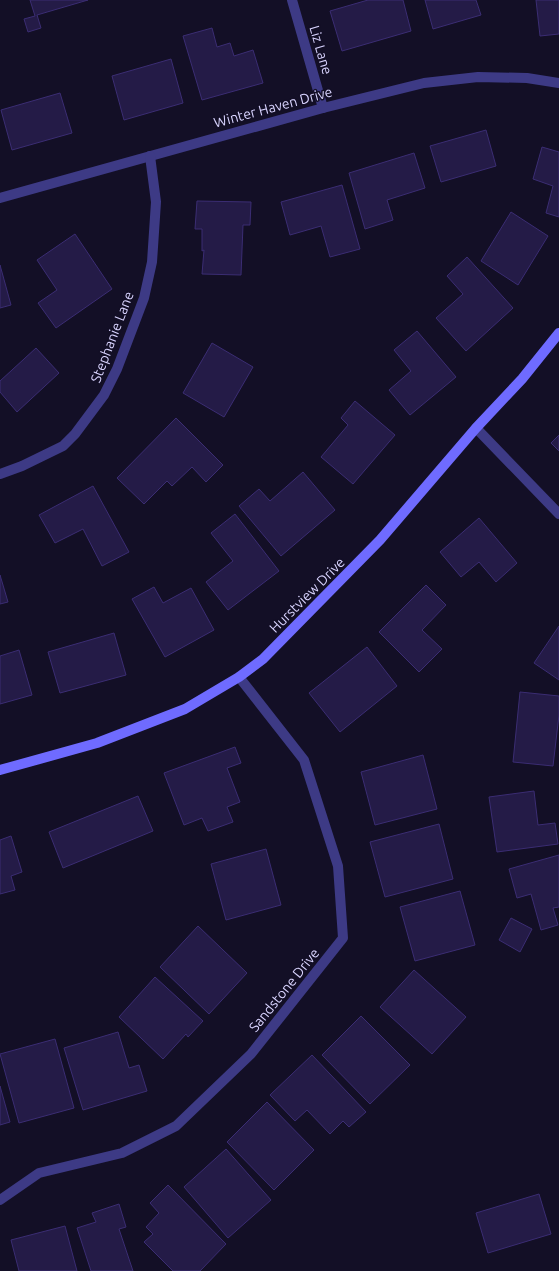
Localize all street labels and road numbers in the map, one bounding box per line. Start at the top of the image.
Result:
street label: Liz Lane [306,24,336,76]
street label: Winter Haven Drive [212,83,334,131]
street label: Stephanie Lane [87,289,137,385]
street label: Hurstview Drive [266,554,348,636]
street label: Sandstone Drive [246,945,322,1035]

